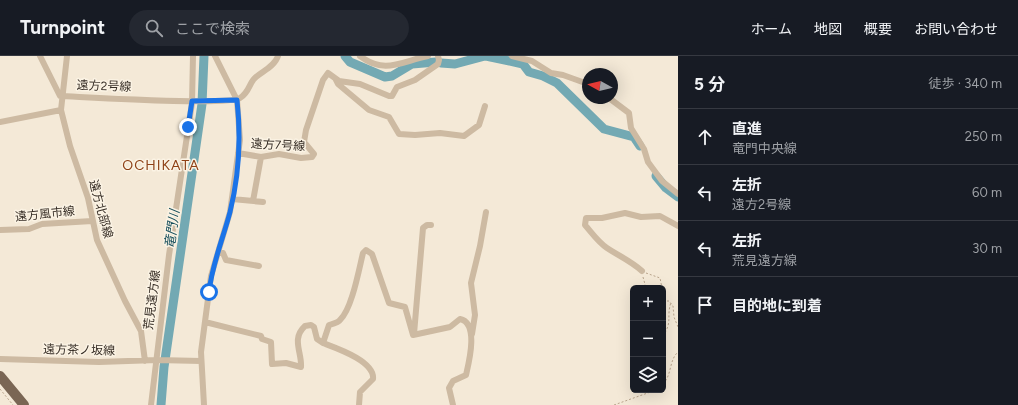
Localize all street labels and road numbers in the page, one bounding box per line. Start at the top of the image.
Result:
street label: 遠方2号線 [76,78,132,94]
street label: 遠方7号線 [250,137,306,153]
street label: 遠方北部線 [86,178,116,240]
street label: 遠方風市線 [14,204,76,224]
street label: 荒見遠方線 [141,269,163,331]
street label: 遠方茶ノ坂線 [43,342,115,358]

